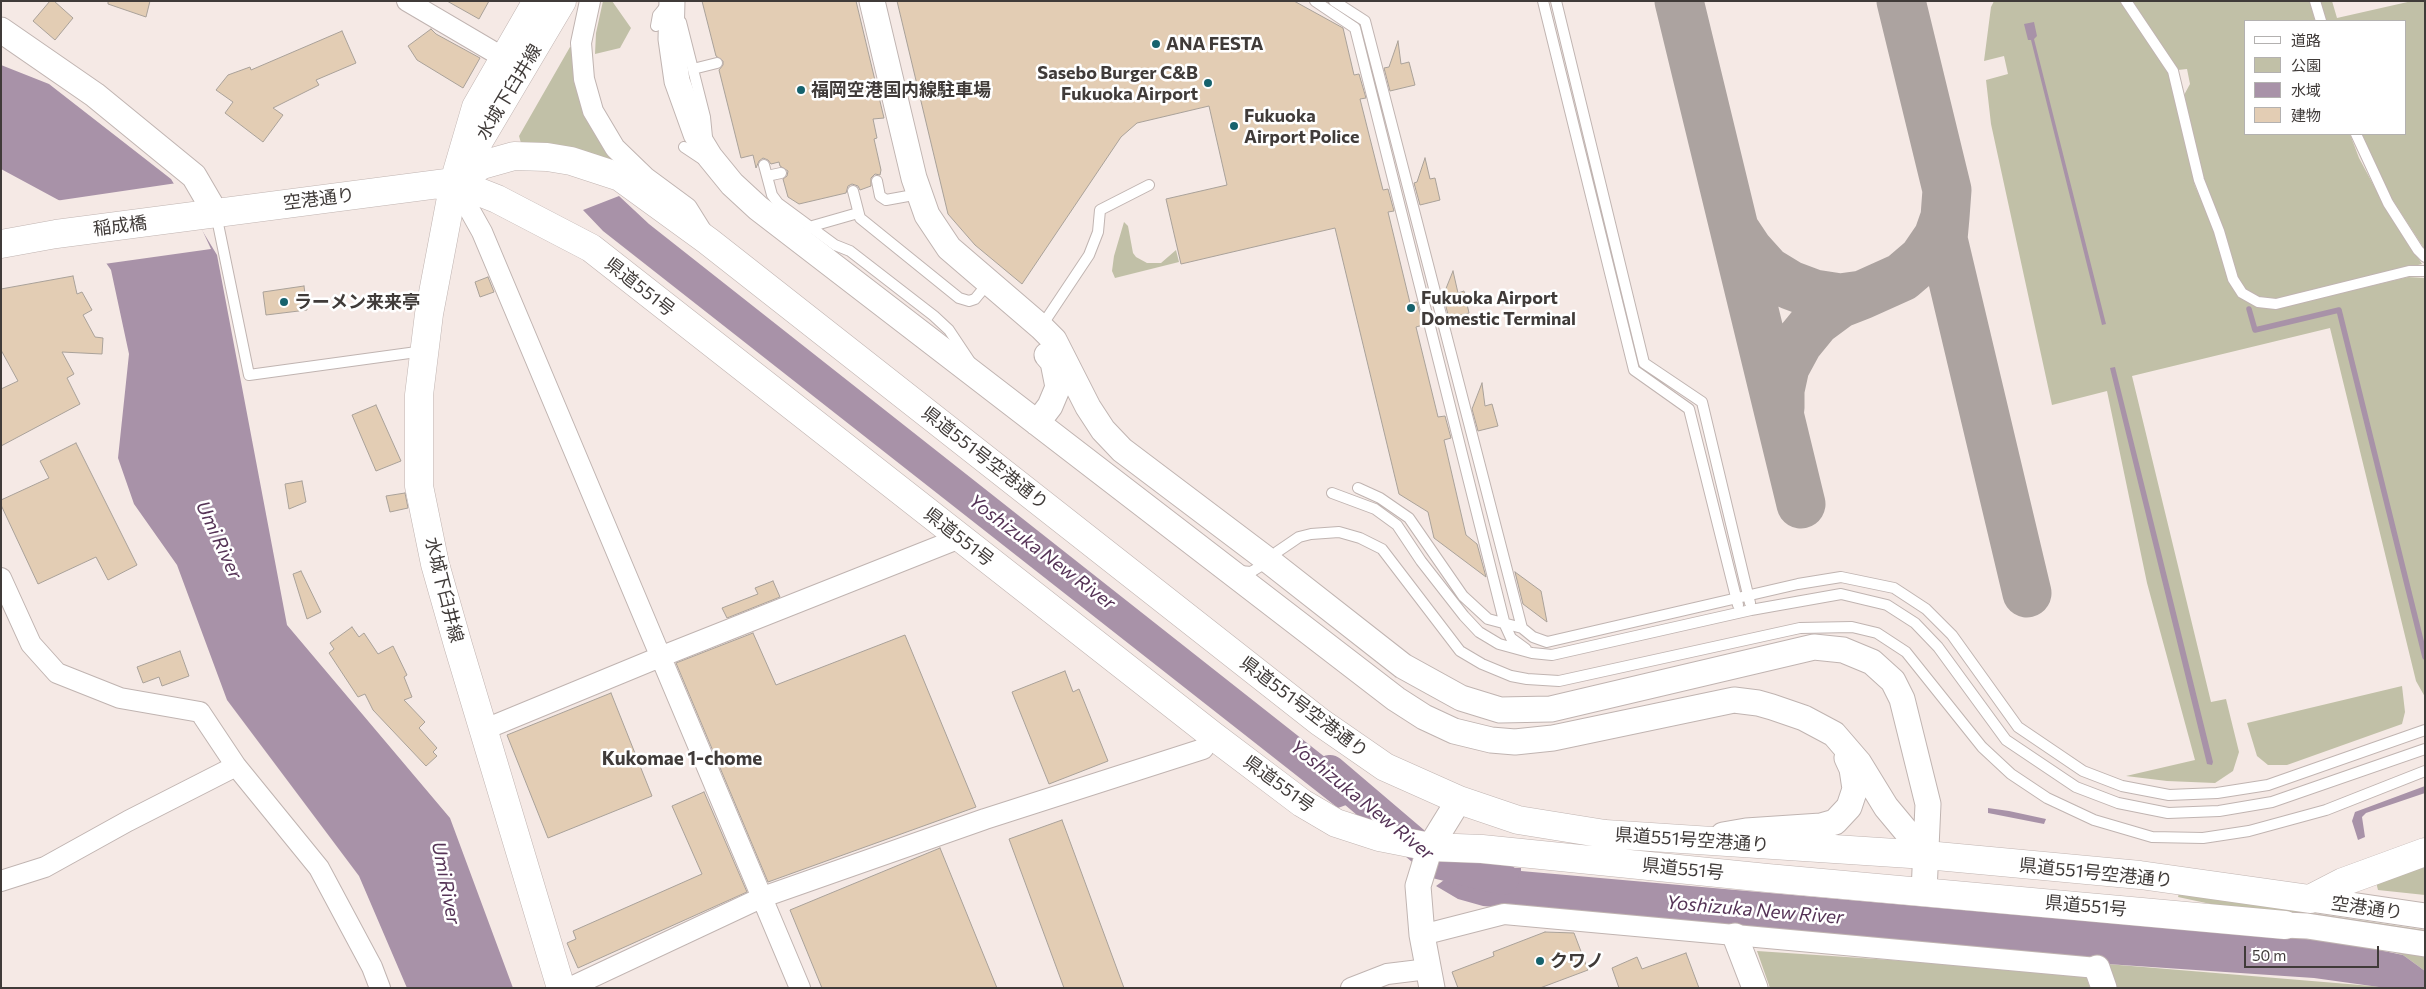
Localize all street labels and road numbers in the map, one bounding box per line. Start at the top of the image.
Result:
street label: 水城下臼井線 [472,40,546,144]
street label: 空港通り [282,184,356,214]
street label: 稲成橋 [92,212,148,240]
street label: 県道551号 [601,253,679,321]
street label: 県道551号空港通り [918,402,1052,514]
street label: 県道551号 [920,503,998,571]
street label: 水城下臼井線 [420,535,468,645]
street label: 県道551号空港通り [1236,652,1372,762]
street label: 県道551号 [1239,751,1319,817]
street label: 県道551号空港通り [1614,824,1770,856]
street label: 県道551号 [1641,854,1725,884]
street label: 県道551号空港通り [2018,854,2174,892]
street label: 県道551号 [2044,892,2128,920]
street label: 空港通り [2330,892,2404,924]

